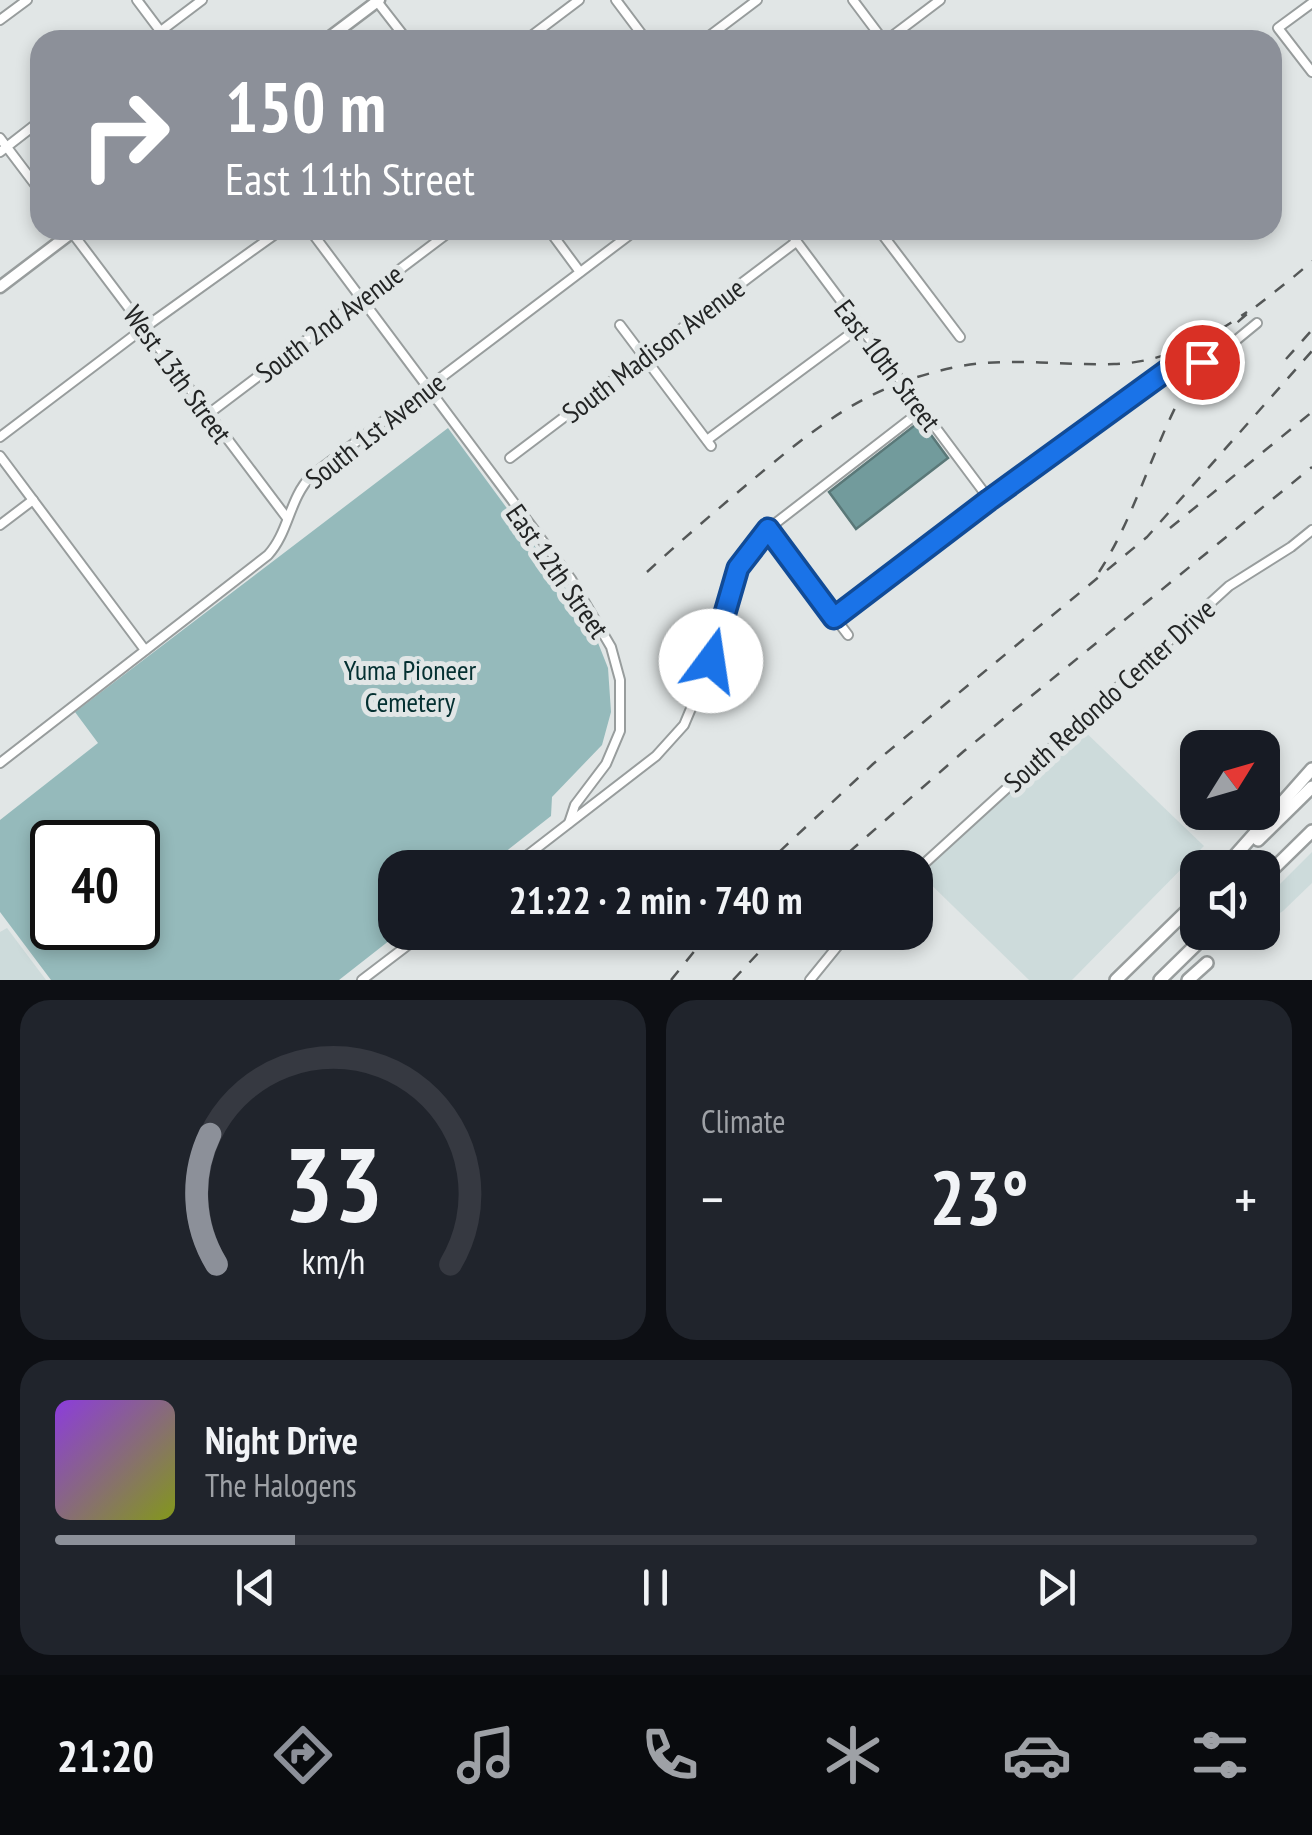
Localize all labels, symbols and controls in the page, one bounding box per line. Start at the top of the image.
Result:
text: 150 m [225,61,386,151]
icon: right [60,70,190,200]
text: East 11th Street [225,149,475,207]
street label: South 2nd Avenue [248,256,410,390]
street label: South Madison Avenue [554,269,752,431]
street label: East 10th Street [826,292,950,438]
street label: West 13th Street [116,298,241,450]
pin [1160,320,1245,405]
icon: arrive [1175,335,1230,390]
street label: South 1st Avenue [297,364,453,496]
street label: East 12th Street [498,497,618,646]
street label: South Redondo Center Drive [995,590,1223,800]
position arrow [659,609,763,713]
park label: Yuma Pioneer Cemetery [344,651,476,720]
north arrow [1180,730,1280,830]
map controls [1180,730,1280,950]
speed limit sign: 40 [30,820,160,950]
button: sound [1180,850,1280,950]
text: 21:22 · 2 min · 740 m [509,875,802,924]
text: Climate [701,1100,785,1142]
text: 33 [283,1116,383,1251]
text: 23° [929,1149,1029,1246]
text: − [701,1163,724,1234]
text: + [1234,1163,1257,1234]
text: km/h [301,1238,365,1284]
text: Night Drive [205,1415,358,1464]
text: The Halogens [205,1464,357,1506]
icon: previous [228,1560,283,1615]
icon: pause [628,1560,683,1615]
icon: next [1029,1560,1084,1615]
icon: directions [268,1720,338,1790]
icon: music [451,1720,521,1790]
icon: phone [635,1720,705,1790]
icon: climate [818,1720,888,1790]
icon: car [1002,1720,1072,1790]
icon: filters [1185,1720,1255,1790]
text: 21:20 [57,1726,154,1784]

